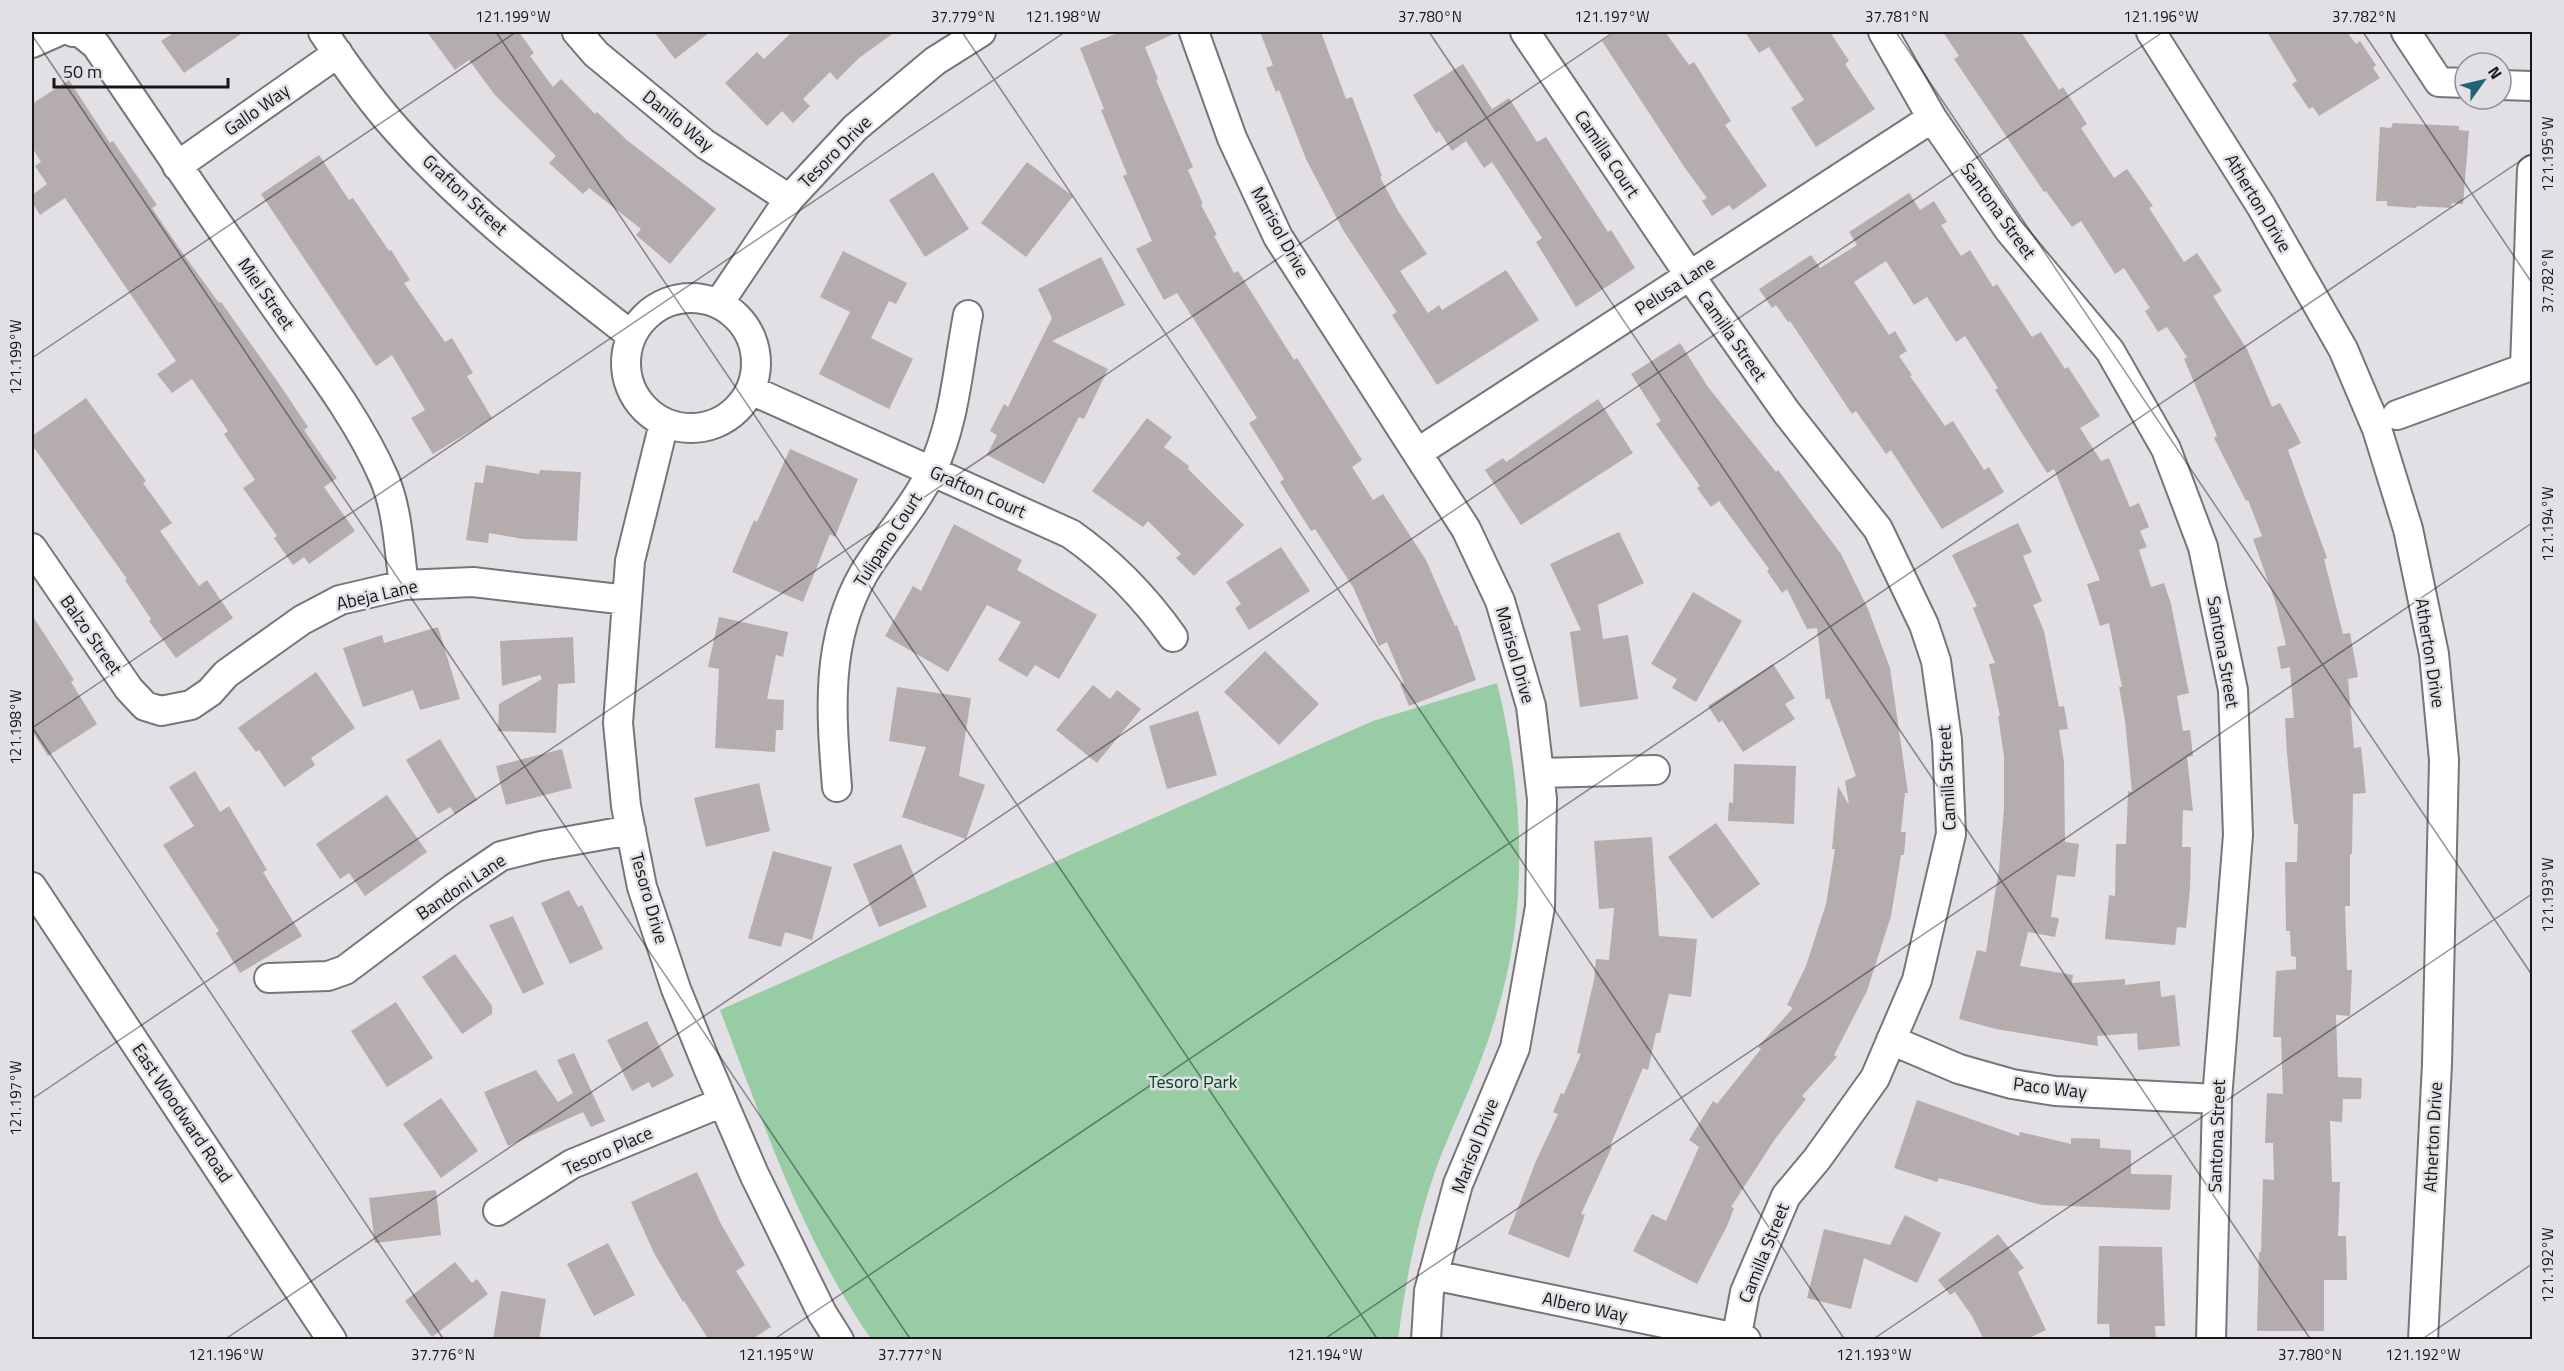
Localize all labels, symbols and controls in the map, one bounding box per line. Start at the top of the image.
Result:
text: 121.199°W [475,5,551,28]
text: 37.779°N [931,5,995,28]
text: 121.198°W [1025,5,1101,28]
text: 37.780°N [1398,5,1462,28]
text: 121.197°W [1574,5,1650,28]
text: 37.781°N [1865,5,1929,28]
text: 121.196°W [2123,5,2199,28]
text: 37.782°N [2332,5,2396,28]
scale bar [54,51,228,89]
north arrow [2453,51,2513,111]
text: 50 m [63,58,102,85]
text: N [2482,61,2508,84]
street label: Gallo Way [218,77,296,142]
street label: Danilo Way [637,83,720,158]
street label: Camilla Court [1568,105,1647,203]
street label: Tesoro Drive [792,109,877,194]
text: 121.195°W [2536,116,2559,192]
street label: Grafton Street [417,148,515,242]
street label: Atherton Drive [2218,148,2298,257]
street label: Santona Street [1954,157,2043,265]
street label: Marisol Drive [1244,182,1316,282]
street label: Pelusa Lane [1629,249,1720,322]
text: 37.782°N [2536,249,2559,313]
street label: Miel Street [232,252,302,336]
street label: Camilla Street [1691,285,1774,387]
text: 121.199°W [4,319,27,395]
street label: Grafton Court [926,458,1031,525]
street label: Tulipano Court [847,486,929,593]
text: 121.194°W [2536,486,2559,562]
street label: Abeja Lane [334,572,420,617]
street label: Balzo Street [54,589,129,681]
street label: Santona Street [2200,594,2247,711]
street label: Atherton Drive [2409,596,2452,710]
street label: Marisol Drive [1489,603,1542,706]
text: 121.198°W [4,689,27,765]
street label: Camilla Street [1930,724,1963,831]
street label: Bandoni Lane [411,847,511,927]
street label: Tesoro Drive [624,849,675,947]
text: 121.193°W [2536,857,2559,933]
street label: East Woodward Road [126,1038,239,1188]
text: 121.197°W [4,1060,27,1136]
park label: Tesoro Park [1149,1068,1238,1095]
street label: Paco Way [2012,1070,2089,1105]
street label: Santona Street [2201,1078,2232,1193]
street label: Atherton Drive [2416,1081,2449,1193]
street label: Marisol Drive [1444,1094,1505,1197]
street label: Tesoro Place [559,1119,657,1182]
street label: Camilla Street [1731,1198,1796,1307]
text: 121.192°W [2536,1227,2559,1303]
street label: Albero Way [1540,1284,1630,1329]
text: 121.196°W [188,1343,264,1366]
text: 37.776°N [411,1343,475,1366]
text: 121.195°W [738,1343,814,1366]
text: 37.777°N [878,1343,942,1366]
text: 121.194°W [1287,1343,1363,1366]
text: 121.193°W [1836,1343,1912,1366]
text: 37.780°N [2278,1343,2342,1366]
text: 121.192°W [2385,1343,2461,1366]

